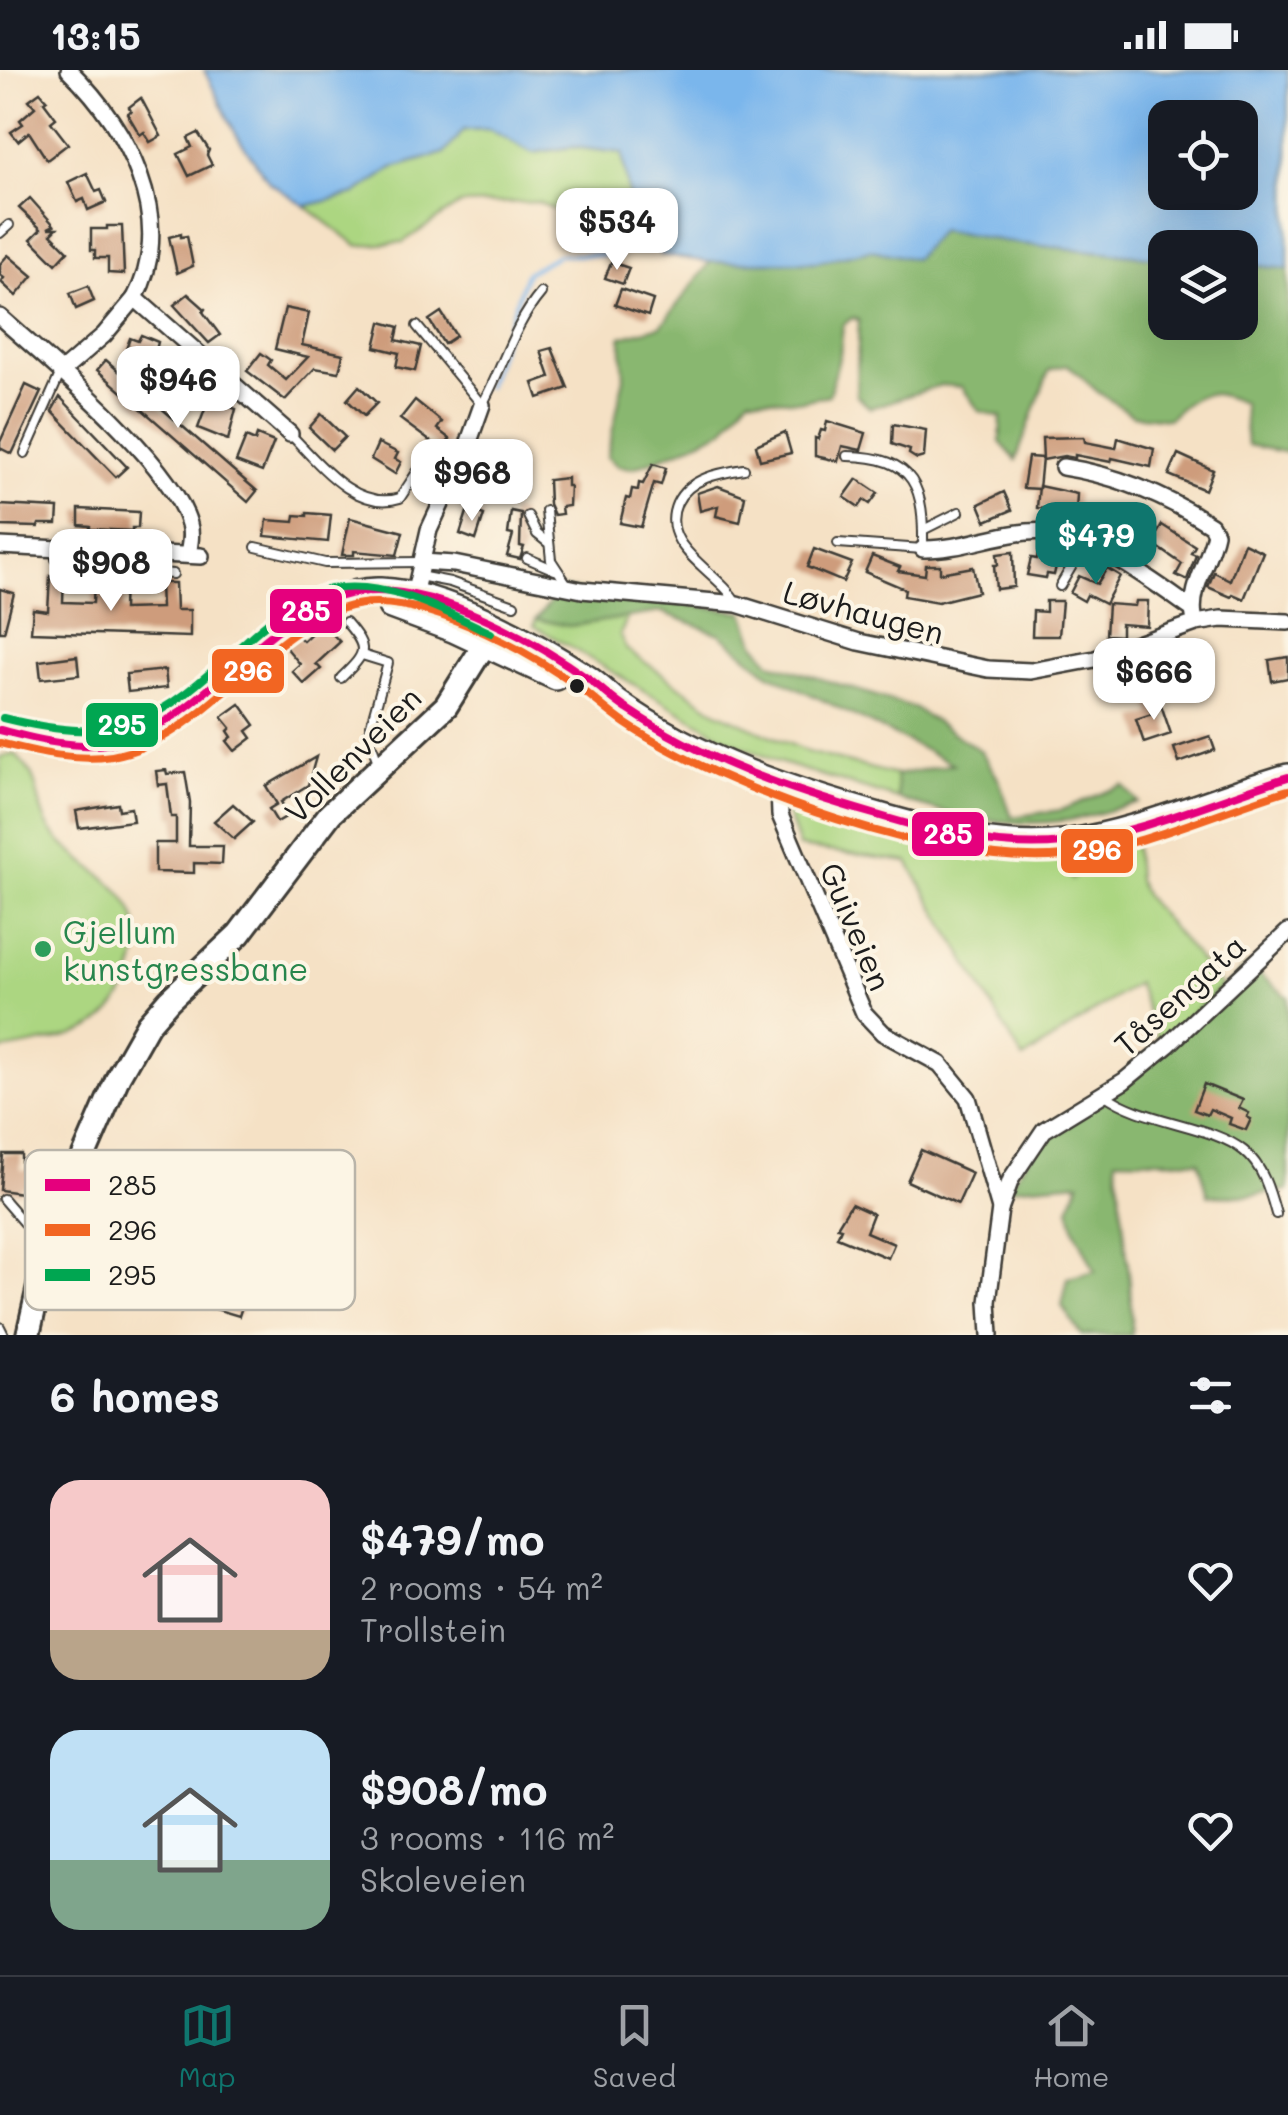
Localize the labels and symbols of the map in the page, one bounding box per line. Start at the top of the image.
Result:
pin: $534 [558,188,676,273]
pin: $946 [119,346,237,431]
pin: $968 [413,439,531,524]
pin: $479 [1037,502,1155,587]
pin: $908 [52,529,170,614]
street label: Løvhaugen [779,569,949,653]
line badge: 285 [268,587,344,635]
text: 285 [281,592,331,628]
pin: $666 [1095,638,1213,723]
line badge: 296 [210,647,286,695]
text: 296 [223,652,273,688]
street label: Vollenveien [274,676,430,832]
unlabelled marker [567,676,587,696]
line badge: 295 [84,701,160,749]
text: 295 [98,706,146,742]
line badge: 285 [910,810,986,858]
text: 285 [923,815,973,851]
line badge: 296 [1059,827,1135,875]
text: 296 [1072,831,1122,867]
street label: Guiveien [811,856,903,996]
place label: Gjellum kunstgressbane [63,910,308,989]
street label: Tåsengata [1104,924,1254,1064]
marker: Gjellum kunstgressbane [32,938,54,960]
legend [25,1150,355,1310]
text: 285 [108,1166,157,1202]
text: 296 [108,1211,157,1247]
text: 295 [108,1256,156,1292]

